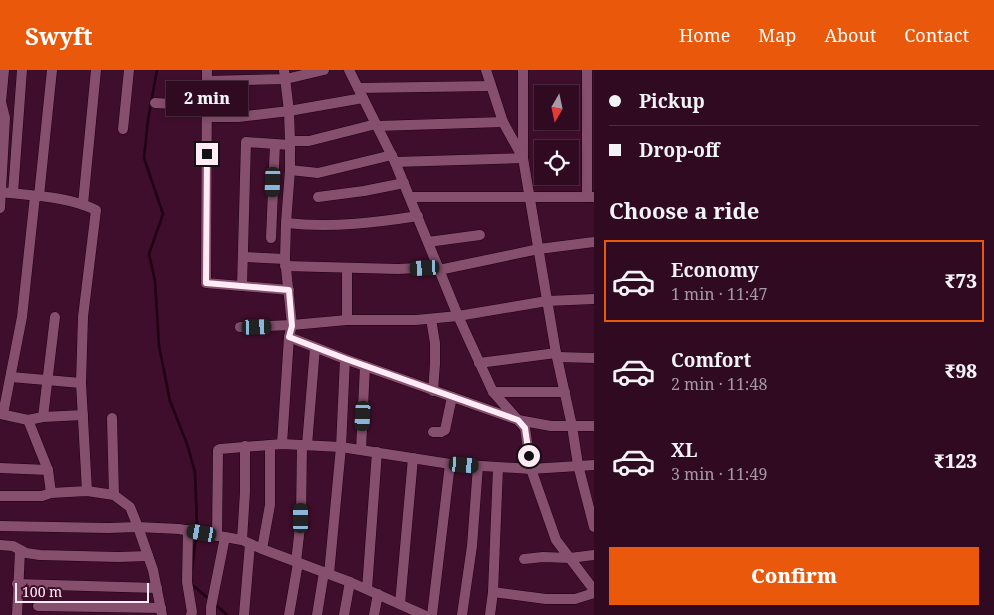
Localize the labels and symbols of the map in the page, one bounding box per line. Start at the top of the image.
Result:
callout: 2 min [166,82,248,116]
north arrow [534,85,579,130]
route end [196,143,218,165]
car [264,167,281,197]
car [409,260,440,276]
car [241,319,272,335]
car [354,401,371,431]
route start [518,445,540,467]
car [448,456,479,474]
car [293,503,308,533]
car [185,523,218,543]
scale bar [15,580,149,603]

